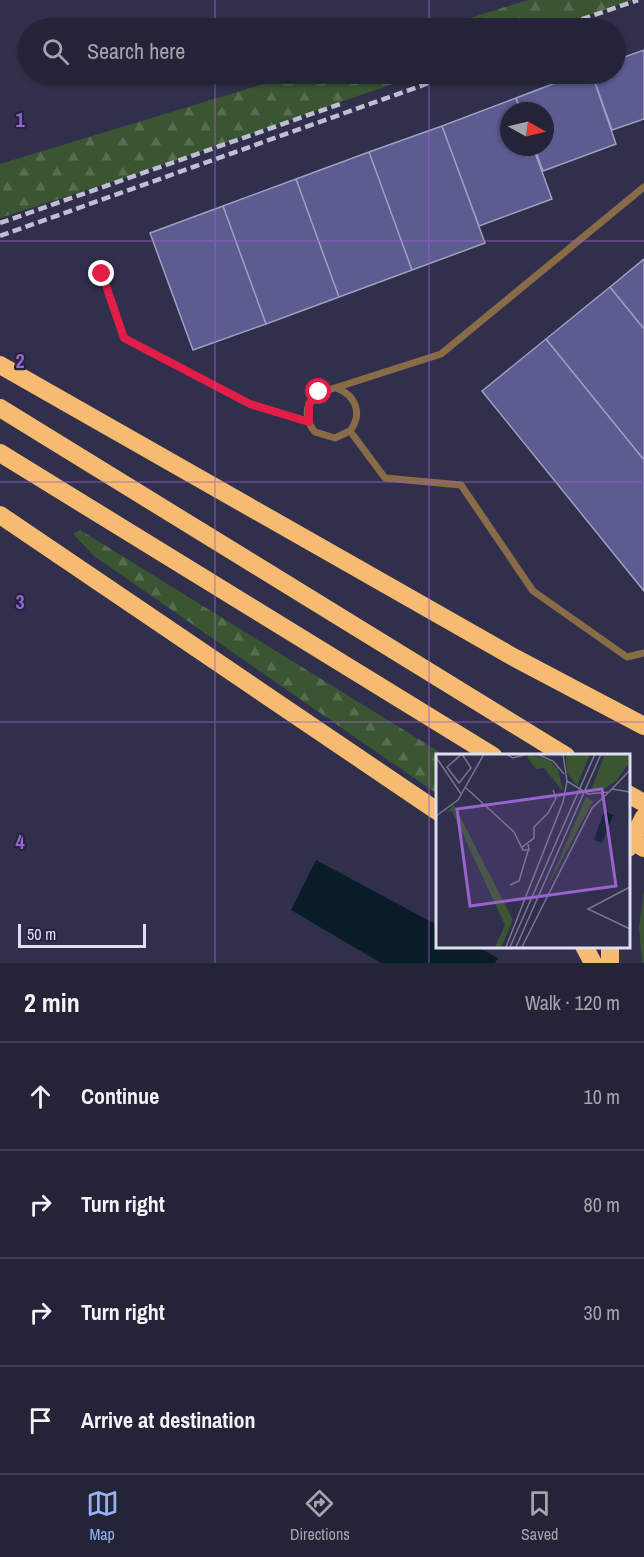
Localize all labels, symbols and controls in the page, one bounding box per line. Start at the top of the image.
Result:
search box [18,18,626,84]
icon: search [39,35,72,68]
text: Search here [87,36,185,66]
north arrow [500,102,554,156]
text: 1 [15,106,25,133]
route end [88,260,114,286]
text: 2 [15,347,25,374]
route start [305,378,331,404]
text: 3 [15,588,25,615]
inset map [436,754,629,948]
text: 4 [15,828,25,855]
scale bar [18,921,146,948]
text: 50 m [27,923,56,945]
text: 2 min [24,985,80,1020]
text: Walk · 120 m [525,989,620,1016]
icon: ahead [24,1080,57,1113]
text: Continue [81,1081,159,1111]
text: 10 m [584,1083,620,1110]
icon: right [24,1188,57,1221]
text: Turn right [81,1189,165,1219]
text: 80 m [584,1191,620,1218]
icon: right [24,1296,57,1329]
text: Turn right [81,1297,165,1327]
text: 30 m [584,1299,620,1326]
icon: arrive [24,1404,57,1437]
text: Arrive at destination [81,1405,255,1435]
tab: Map [86,1487,119,1545]
tab: Directions [290,1487,350,1545]
tab: Saved [521,1487,558,1545]

